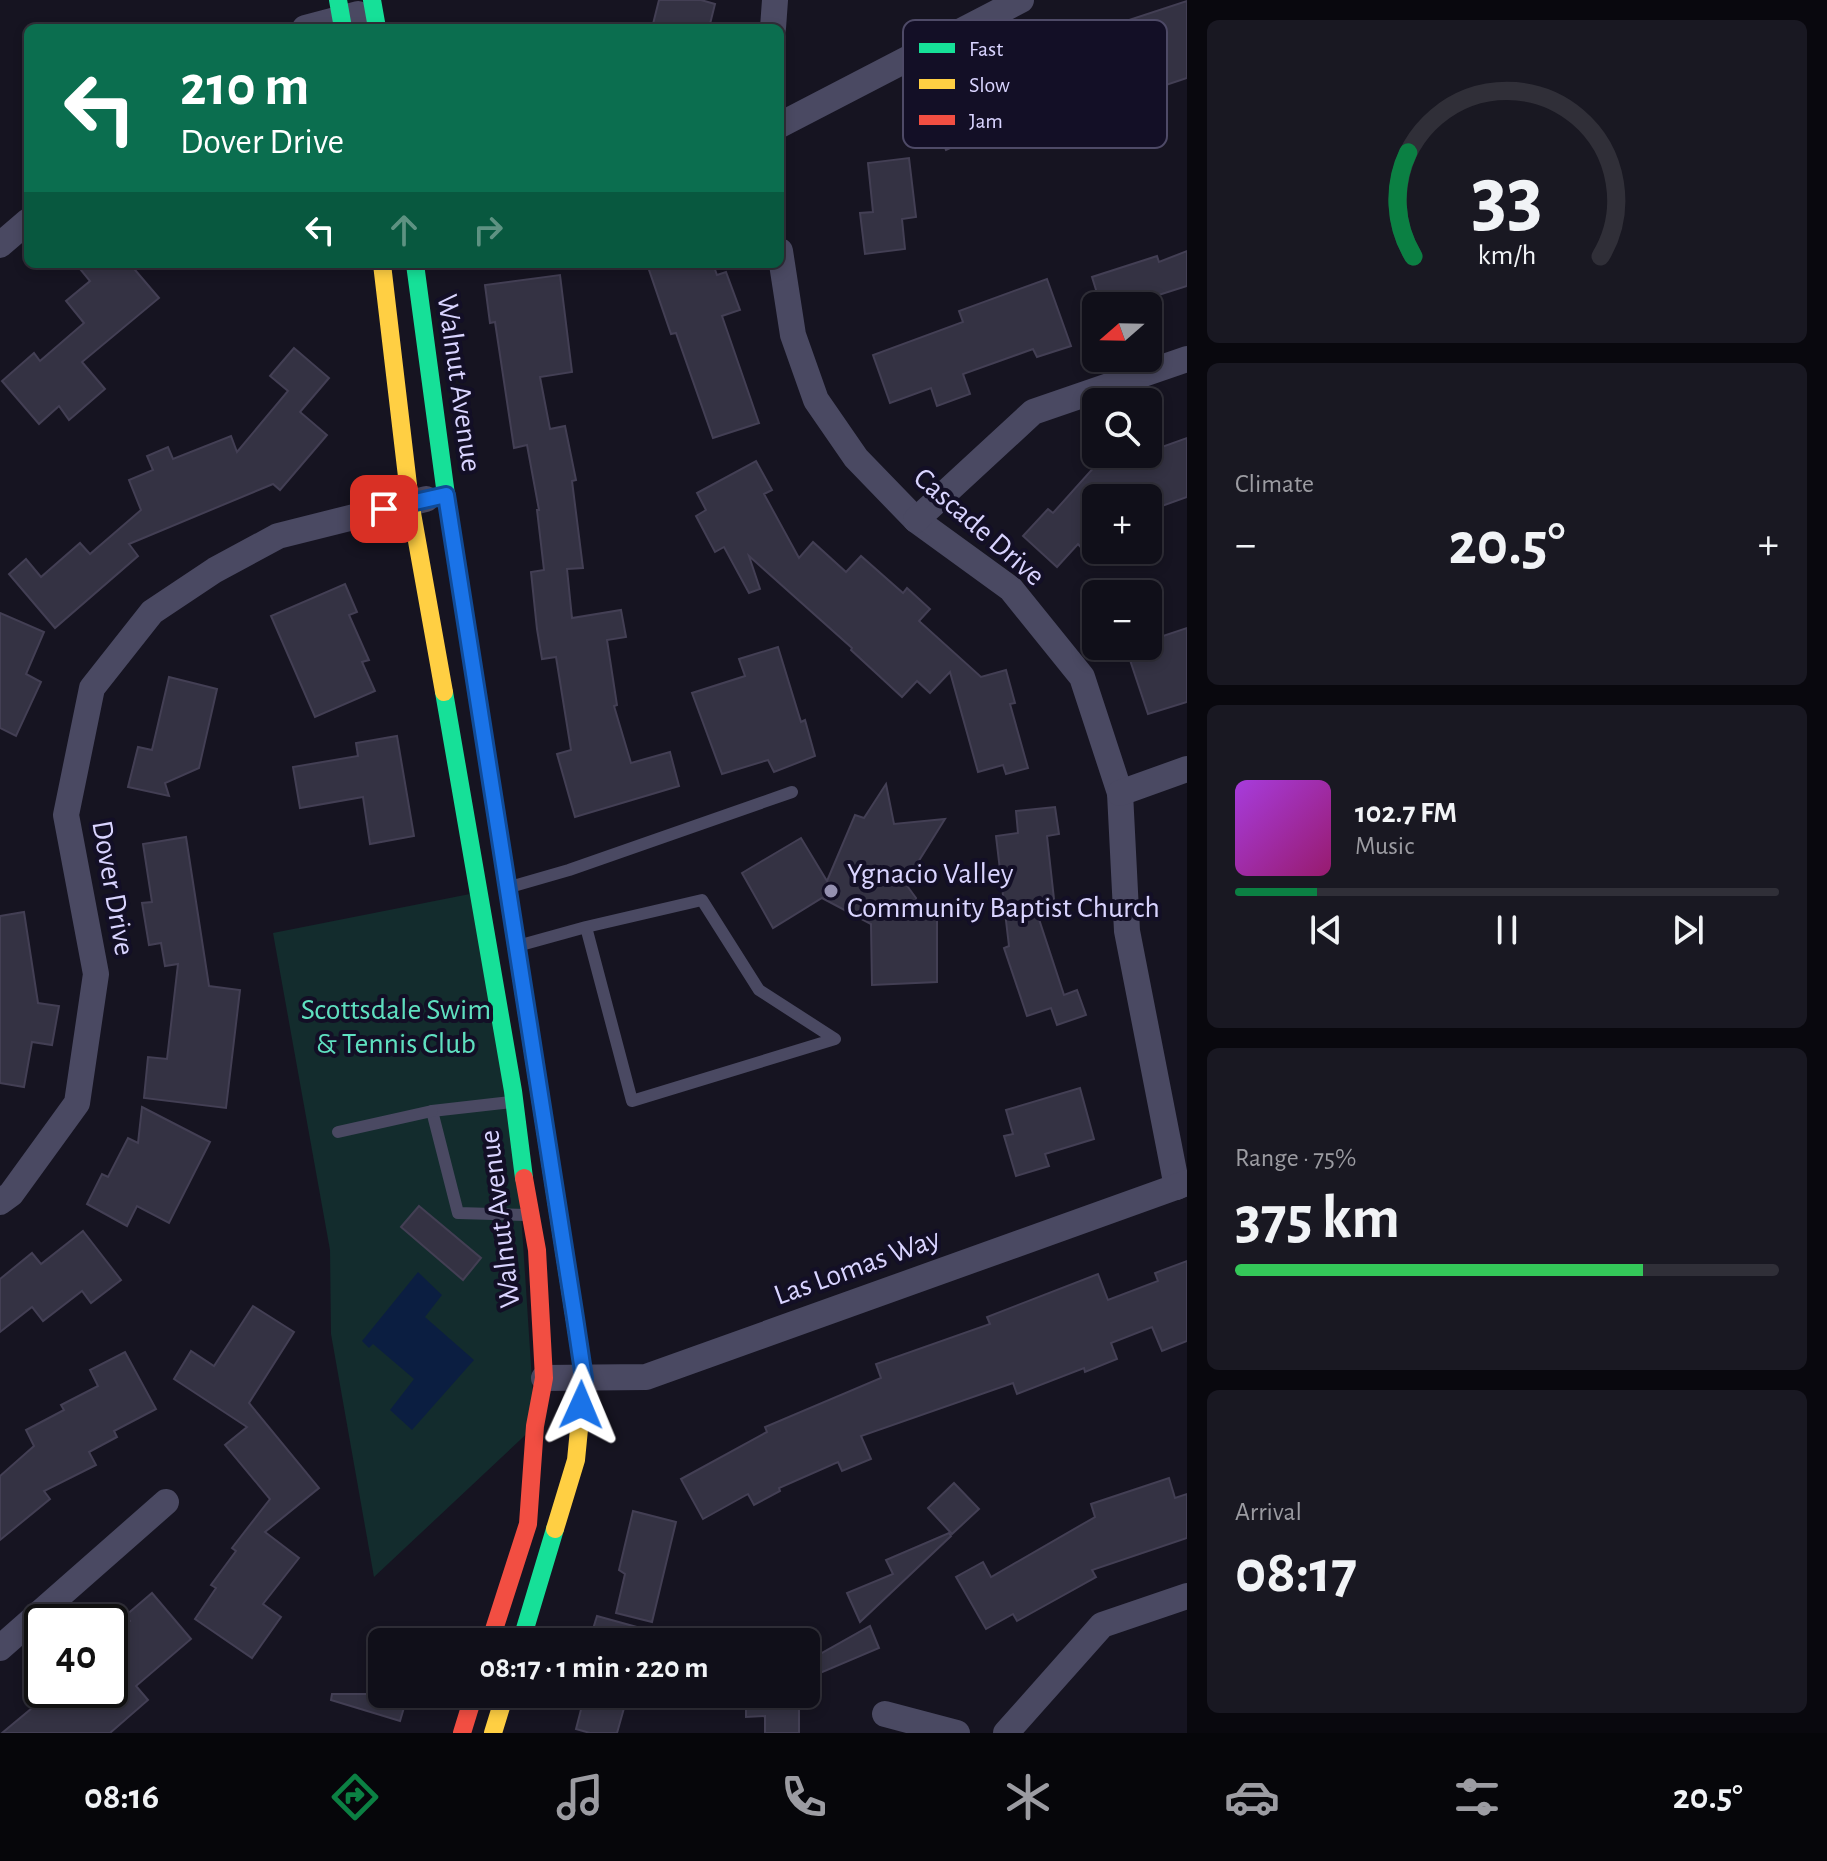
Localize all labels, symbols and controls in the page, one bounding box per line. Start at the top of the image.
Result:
legend [903,20,1167,148]
text: Fast [969,38,1003,60]
icon: left [48,56,152,160]
text: 210 m [180,59,309,115]
text: Slow [969,74,1010,96]
text: Jam [969,110,1003,132]
text: Dover Drive [180,124,344,160]
text: 33 [1471,156,1543,240]
icon: left [298,208,342,252]
icon: ahead [382,208,426,252]
icon: right [466,208,510,252]
text: km/h [1478,241,1536,270]
street label: Walnut Avenue [432,292,486,474]
north arrow [1082,292,1162,372]
map controls [1082,292,1162,660]
button: search [1082,388,1162,468]
street label: Cascade Drive [908,462,1050,592]
text: Climate [1235,471,1314,497]
pin [350,475,418,543]
button: + [1082,484,1162,564]
icon: arrive [362,487,406,531]
text: 20.5° [1449,515,1565,575]
text: − [1235,523,1256,567]
text: + [1758,523,1779,567]
button: − [1082,580,1162,660]
text: 102.7 FM [1355,798,1457,828]
street label: Dover Drive [86,818,140,958]
text: Music [1355,833,1414,859]
place label: Ygnacio Valley Community Baptist Church [847,859,1160,923]
marker: Ygnacio Valley Community Baptist Church [822,882,840,900]
icon: previous [1304,908,1348,952]
icon: pause [1485,908,1529,952]
icon: next [1666,908,1710,952]
park label: Scottsdale Swim & Tennis Club [301,995,491,1059]
street label: Walnut Avenue [474,1128,526,1310]
text: Range · 75% [1235,1145,1356,1171]
text: 375 km [1235,1189,1400,1249]
street label: Las Lomas Way [770,1223,944,1311]
position arrow [539,1363,623,1447]
text: Arrival [1235,1499,1302,1525]
text: 08:17 [1235,1543,1357,1603]
speed limit sign: 40 [24,1604,128,1708]
text: 08:17 · 1 min · 220 m [480,1653,708,1683]
icon: directions [327,1769,383,1825]
icon: music [552,1769,608,1825]
icon: phone [776,1769,832,1825]
icon: climate [1000,1769,1056,1825]
icon: car [1224,1769,1280,1825]
icon: filters [1449,1769,1505,1825]
text: 08:16 [84,1779,159,1815]
text: 20.5° [1673,1779,1743,1815]

